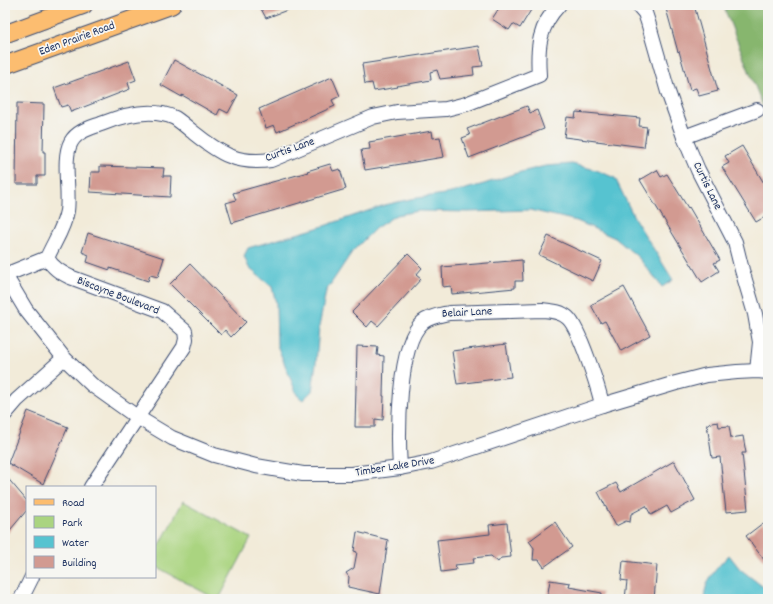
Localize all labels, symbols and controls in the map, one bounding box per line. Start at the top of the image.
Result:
street label: Eden Prairie Road [37,17,117,61]
street label: Curtis Lane [263,133,317,167]
street label: Curtis Lane [688,159,726,213]
street label: Biscayne Boulevard [74,272,162,320]
street label: Belair Lane [441,303,493,323]
street label: Timber Lake Drive [354,452,436,482]
legend [26,486,156,578]
text: Road [62,495,84,512]
text: Park [62,515,83,532]
text: Water [62,535,89,552]
text: Building [62,555,97,572]

